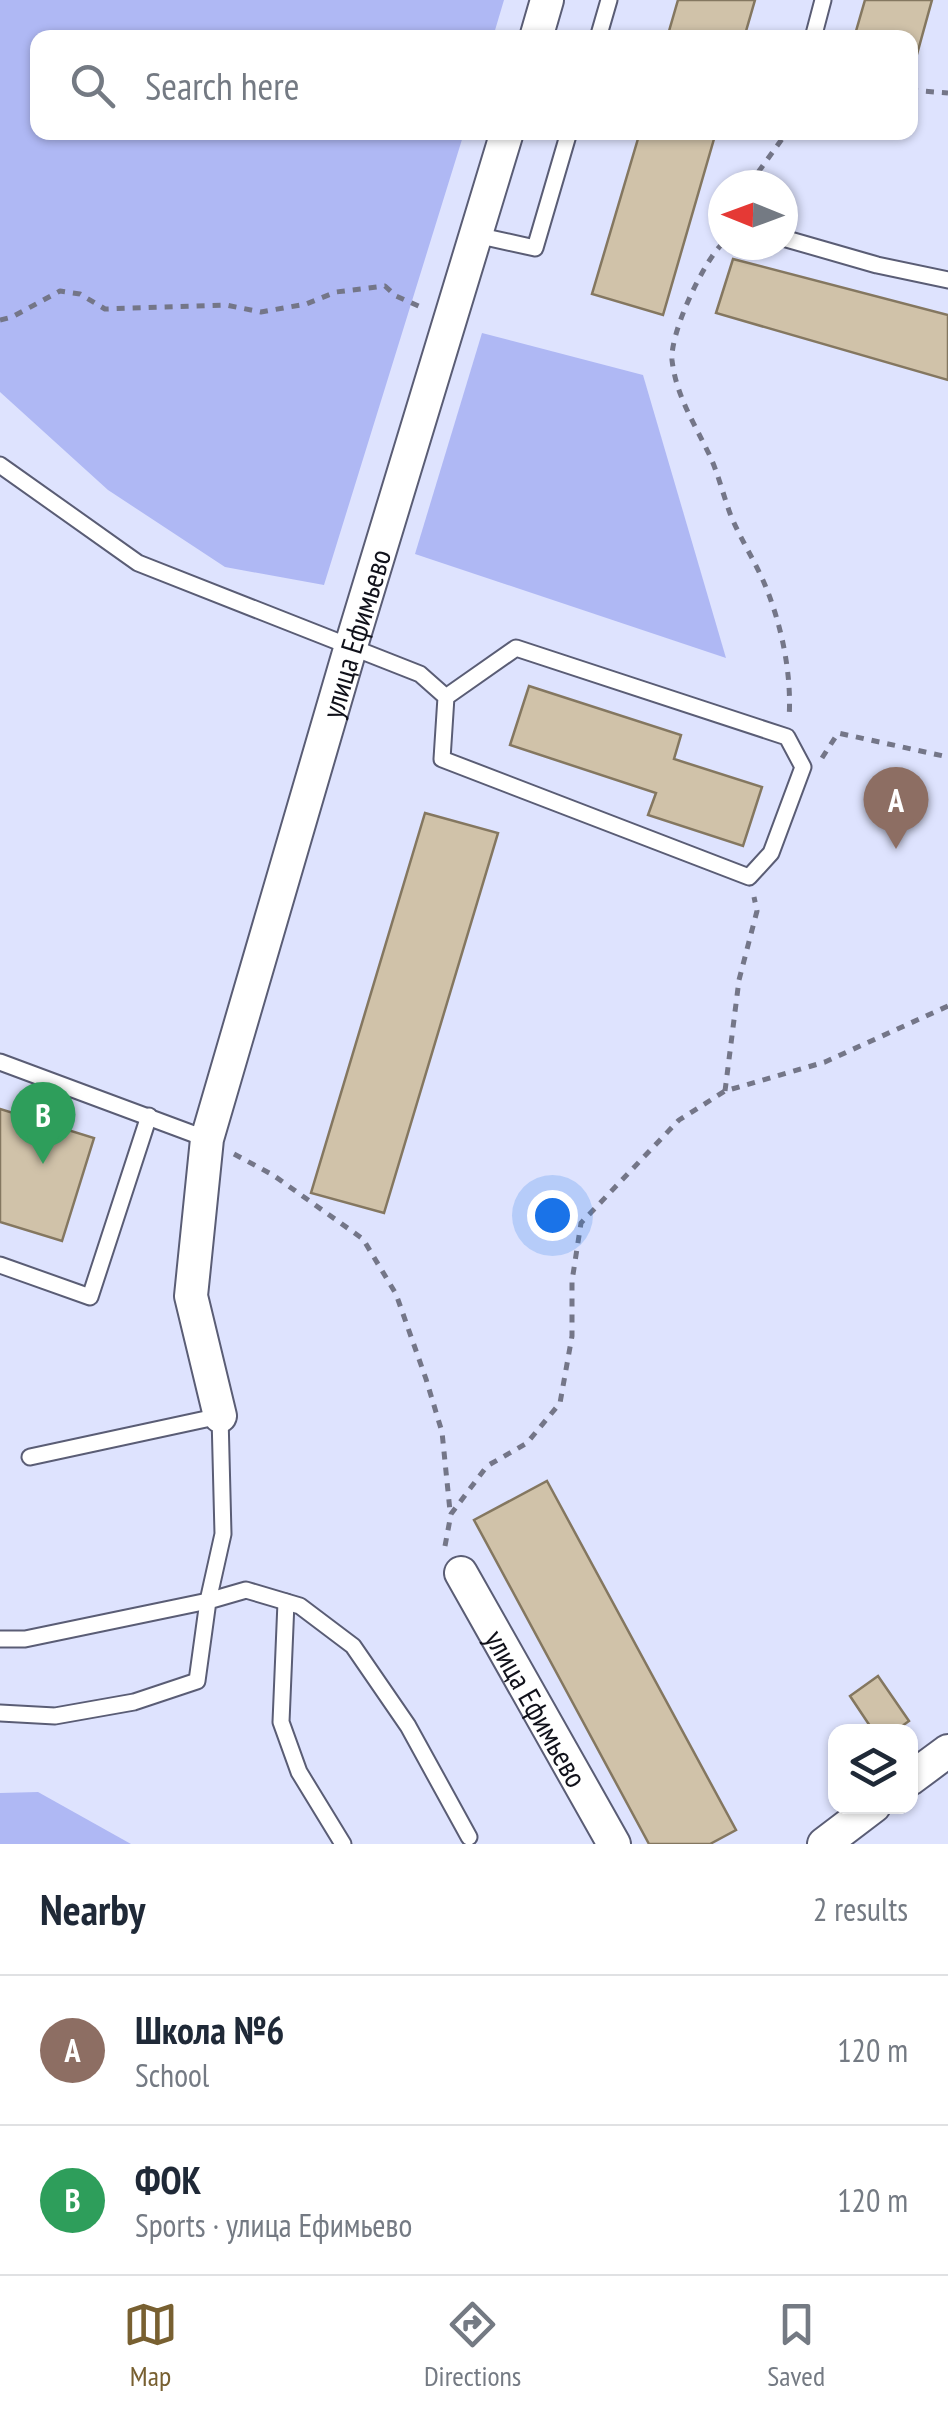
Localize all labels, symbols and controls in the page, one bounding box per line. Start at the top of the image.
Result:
search box [30,30,918,140]
icon: search [65,58,120,113]
text: Search here [145,61,299,110]
north arrow [708,170,798,260]
street label: улица Ефимьево [311,544,399,723]
pin: A [864,766,928,849]
pin: B [10,1082,76,1164]
your location [527,1190,578,1241]
street label: улица Ефимьево [477,1622,597,1794]
map controls [828,1724,918,1814]
button: layers [828,1724,918,1814]
text: Nearby [40,1882,145,1937]
text: 2 results [813,1888,908,1930]
text: Школа №6 [135,2005,285,2054]
text: A [64,2029,81,2071]
text: 120 m [837,2029,908,2071]
text: School [135,2054,209,2096]
text: ФОК [135,2155,201,2204]
text: B [65,2179,80,2221]
text: 120 m [837,2179,908,2221]
text: Sports · улица Ефимьево [135,2204,412,2246]
tab: Map [123,2297,178,2394]
tab: Directions [424,2297,521,2394]
tab: Saved [767,2297,825,2394]

